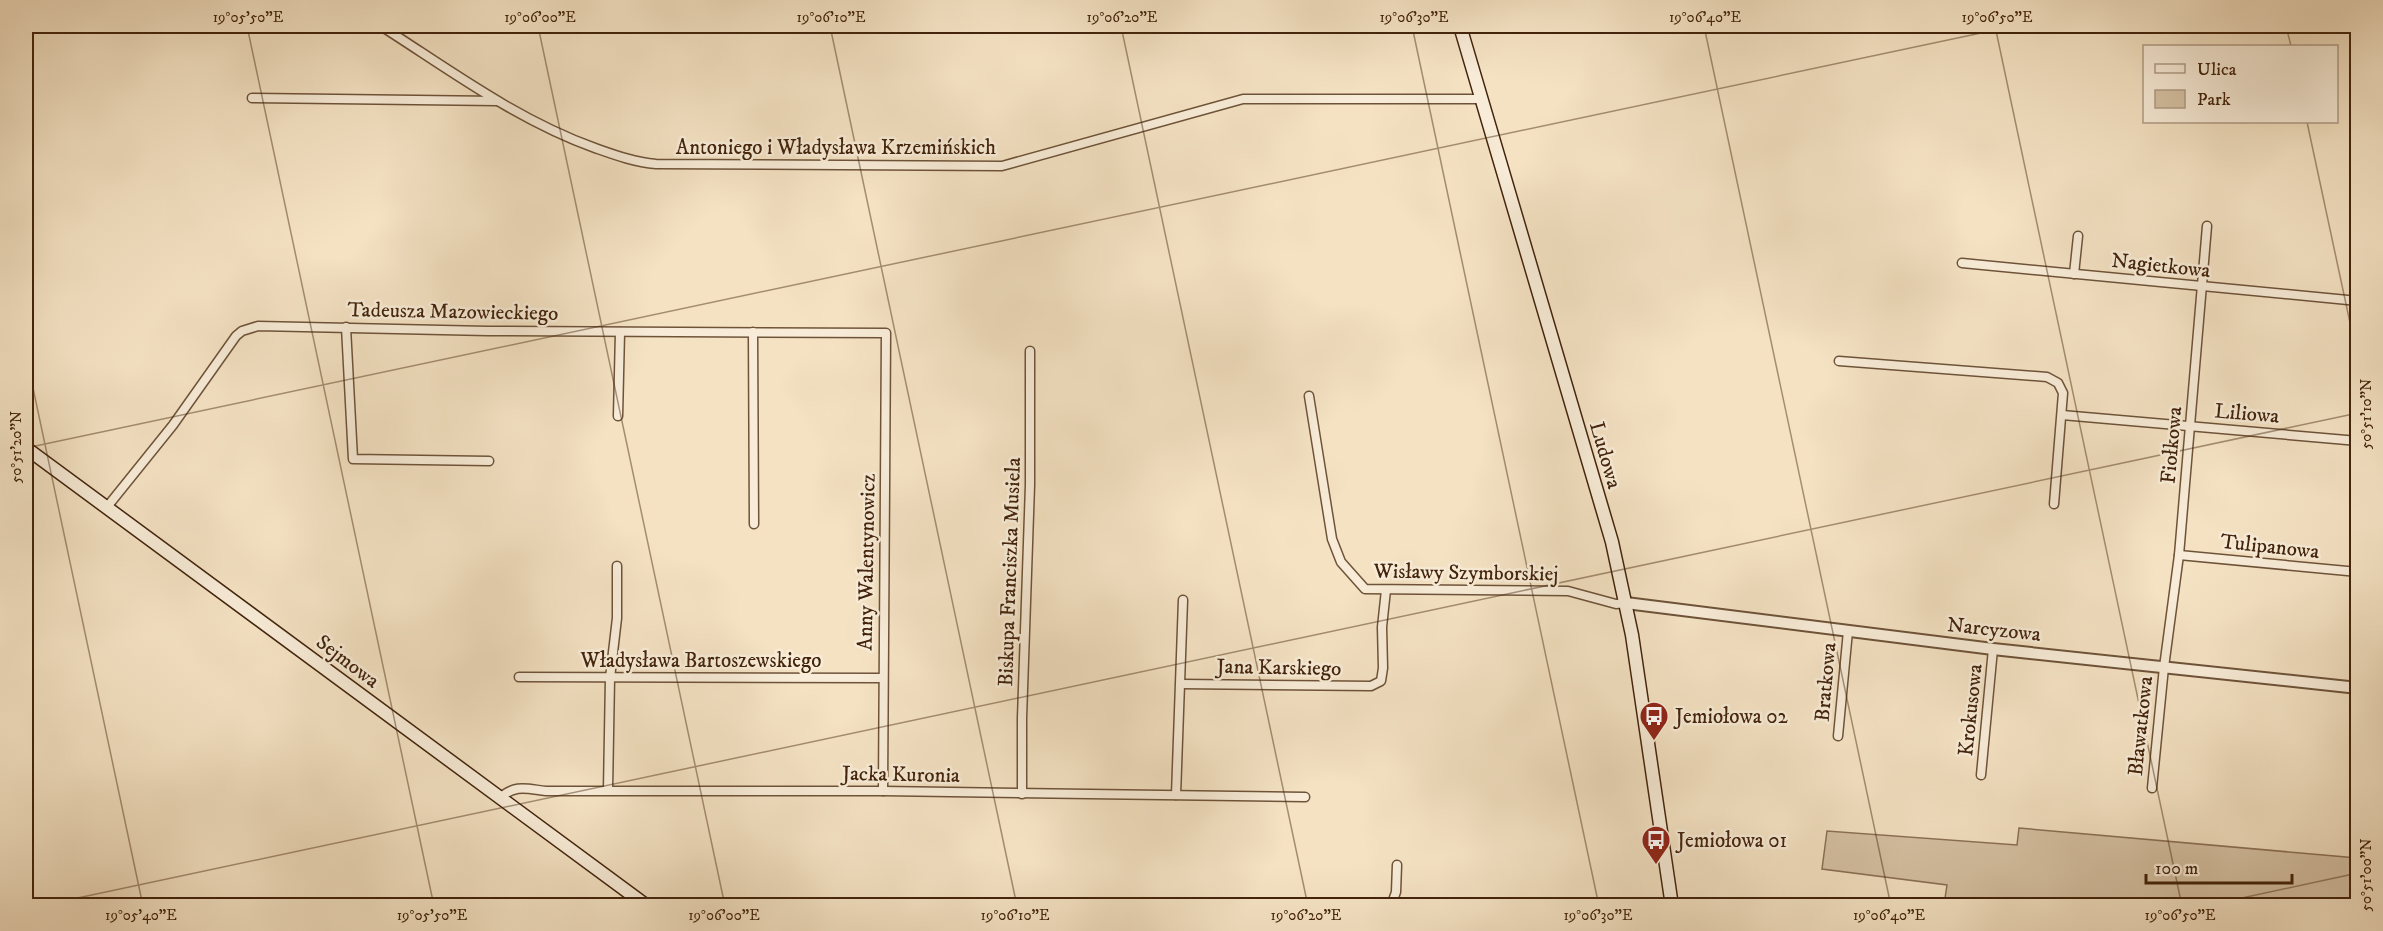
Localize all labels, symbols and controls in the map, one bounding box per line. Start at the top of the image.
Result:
text: 19°05'50"E [213,8,284,27]
text: 19°06'00"E [504,8,576,27]
text: 19°06'10"E [796,8,866,27]
text: 19°06'20"E [1087,8,1158,27]
text: 19°06'30"E [1379,8,1449,27]
text: 19°06'40"E [1669,8,1741,27]
text: 19°06'50"E [1961,8,2033,27]
legend [2143,45,2338,123]
text: Ulica [2197,59,2237,81]
text: Park [2197,89,2231,111]
street label: Antoniego i Władysława Krzemińskich [676,135,996,161]
street label: Nagietkowa [2110,248,2212,284]
street label: Tadeusza Mazowieckiego [347,297,559,327]
text: 50°51'10"N [2357,379,2376,449]
street label: Liliowa [2214,398,2280,430]
street label: Fiołkowa [2156,405,2188,485]
text: 50°51'20"N [7,411,26,483]
street label: Ludowa [1583,419,1627,492]
street label: Biskupa Franciszka Musiela [993,457,1027,687]
street label: Anny Walentynowicz [852,473,882,651]
street label: Tulipanowa [2219,529,2321,565]
street label: Wisławy Szymborskiej [1372,558,1559,588]
street label: Narcyzowa [1946,612,2042,648]
street label: Sejmowa [310,629,384,694]
street label: Bratkowa [1810,641,1842,723]
street label: Władysława Bartoszewskiego [580,648,821,674]
street label: Jana Karskiego [1214,654,1342,682]
street label: Krokusowa [1953,663,1989,758]
street label: Bławatkowa [2123,675,2159,777]
bus stop icon: Jemiołowa 02 [1638,700,1670,742]
place label: Jemiołowa 02 [1673,704,1789,730]
street label: Jacka Kuronia [840,761,960,789]
bus stop icon: Jemiołowa 01 [1640,824,1672,866]
place label: Jemiołowa 01 [1675,828,1787,854]
text: 50°51'00"N [2357,838,2376,912]
scale bar [2146,847,2292,885]
text: 100 m [2155,858,2198,880]
text: 19°05'40"E [105,906,177,925]
text: 19°05'50"E [397,906,468,925]
text: 19°06'00"E [688,906,760,925]
text: 19°06'10"E [980,906,1050,925]
text: 19°06'20"E [1271,906,1342,925]
text: 19°06'30"E [1563,906,1633,925]
text: 19°06'40"E [1853,906,1925,925]
text: 19°06'50"E [2144,906,2216,925]

